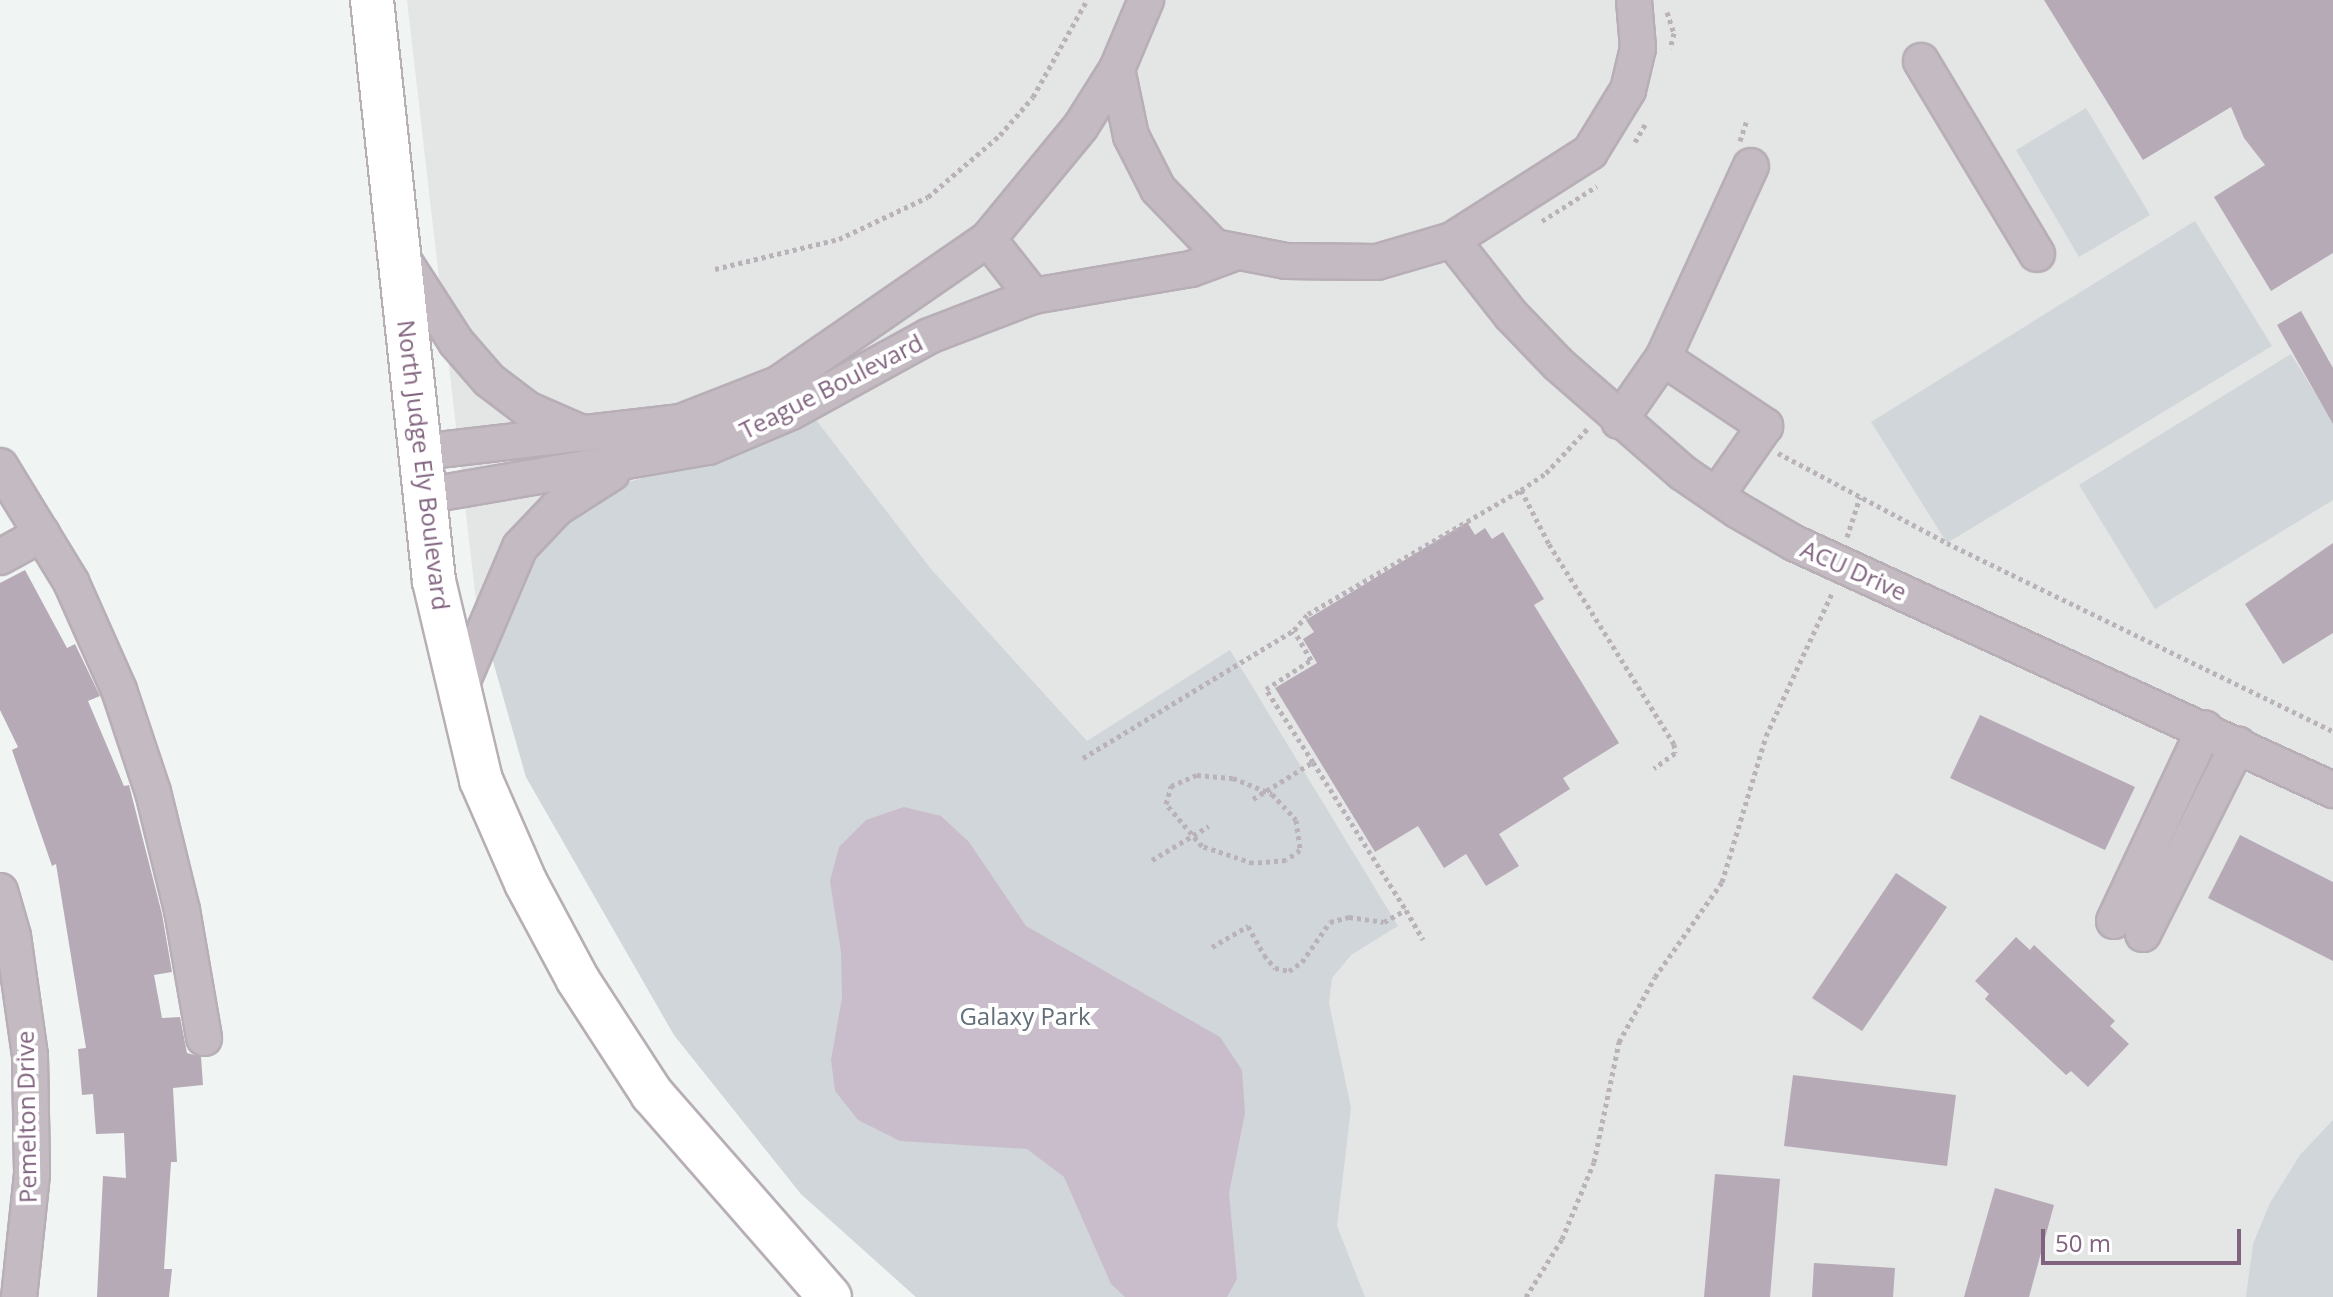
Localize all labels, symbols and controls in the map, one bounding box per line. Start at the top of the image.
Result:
street label: North Judge Ely Boulevard [392,318,456,612]
street label: Teague Boulevard [735,327,927,445]
street label: ACU Drive [1797,534,1911,606]
park label: Galaxy Park [959,1002,1091,1030]
street label: Pemelton Drive [10,1031,42,1203]
scale bar [2045,1213,2245,1263]
text: 50 m [2055,1226,2111,1259]

